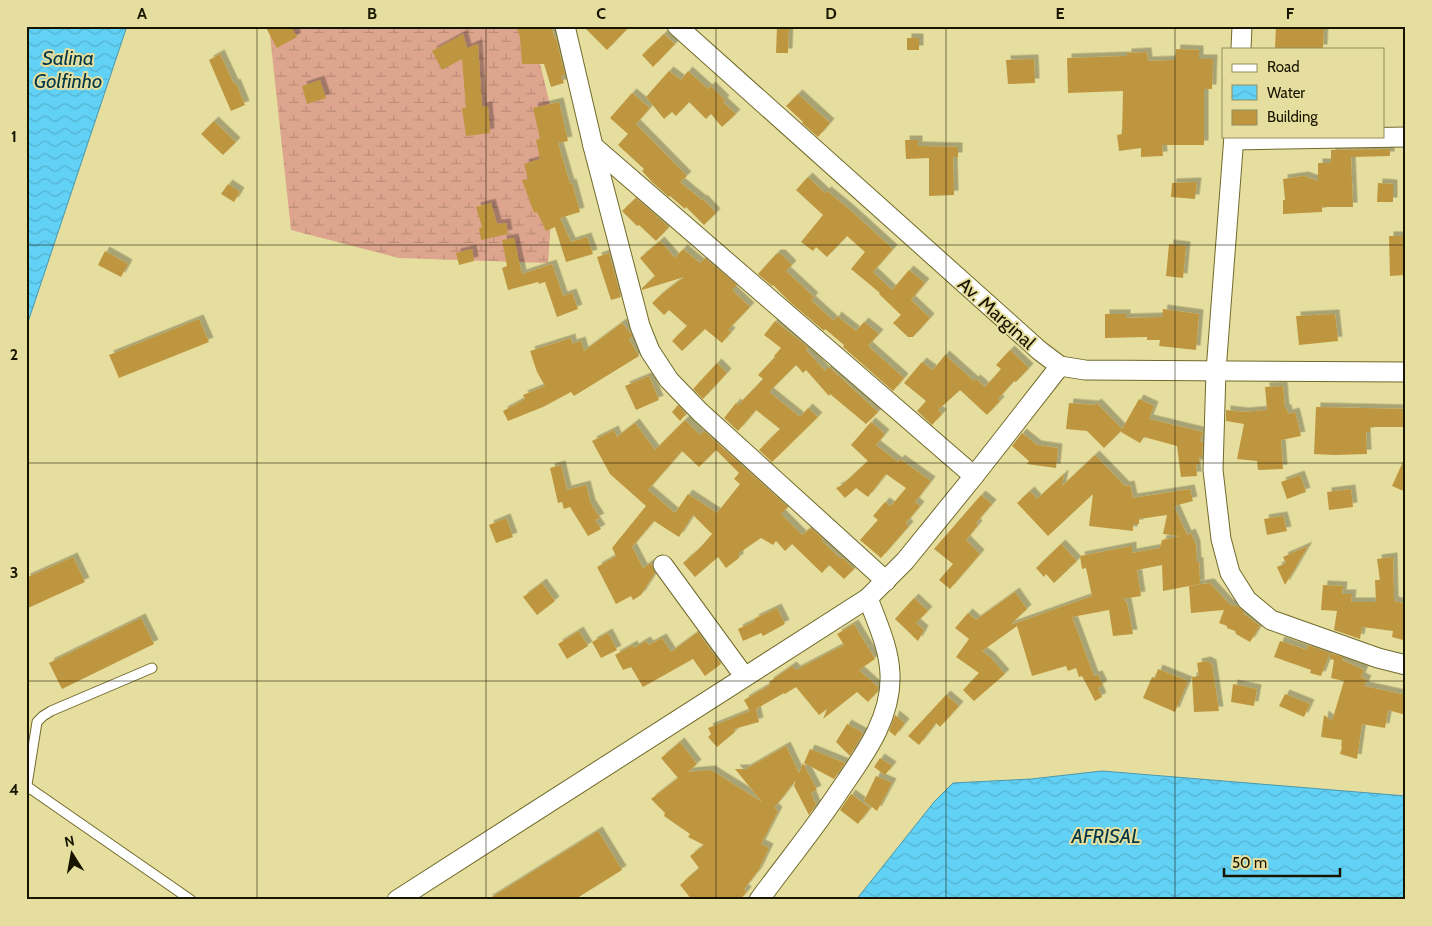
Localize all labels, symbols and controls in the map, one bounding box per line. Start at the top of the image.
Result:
text: A [137,4,147,23]
text: B [367,4,377,23]
text: C [596,4,606,23]
text: D [825,4,837,23]
text: E [1055,4,1065,23]
text: F [1286,4,1295,23]
water label: Salina Golfinho [34,46,102,93]
legend [1222,48,1384,138]
text: Road [1267,58,1300,76]
text: Water [1267,84,1305,102]
text: Building [1267,108,1318,126]
text: 1 [11,127,17,146]
street label: Av. Marginal [953,273,1041,355]
text: 2 [10,345,18,364]
text: 3 [10,563,18,582]
text: 4 [9,780,19,799]
water label: AFRISAL [1071,824,1140,848]
north arrow [48,828,98,878]
text: N [63,831,76,851]
scale bar [1224,846,1341,878]
text: 50 m [1232,854,1267,872]

